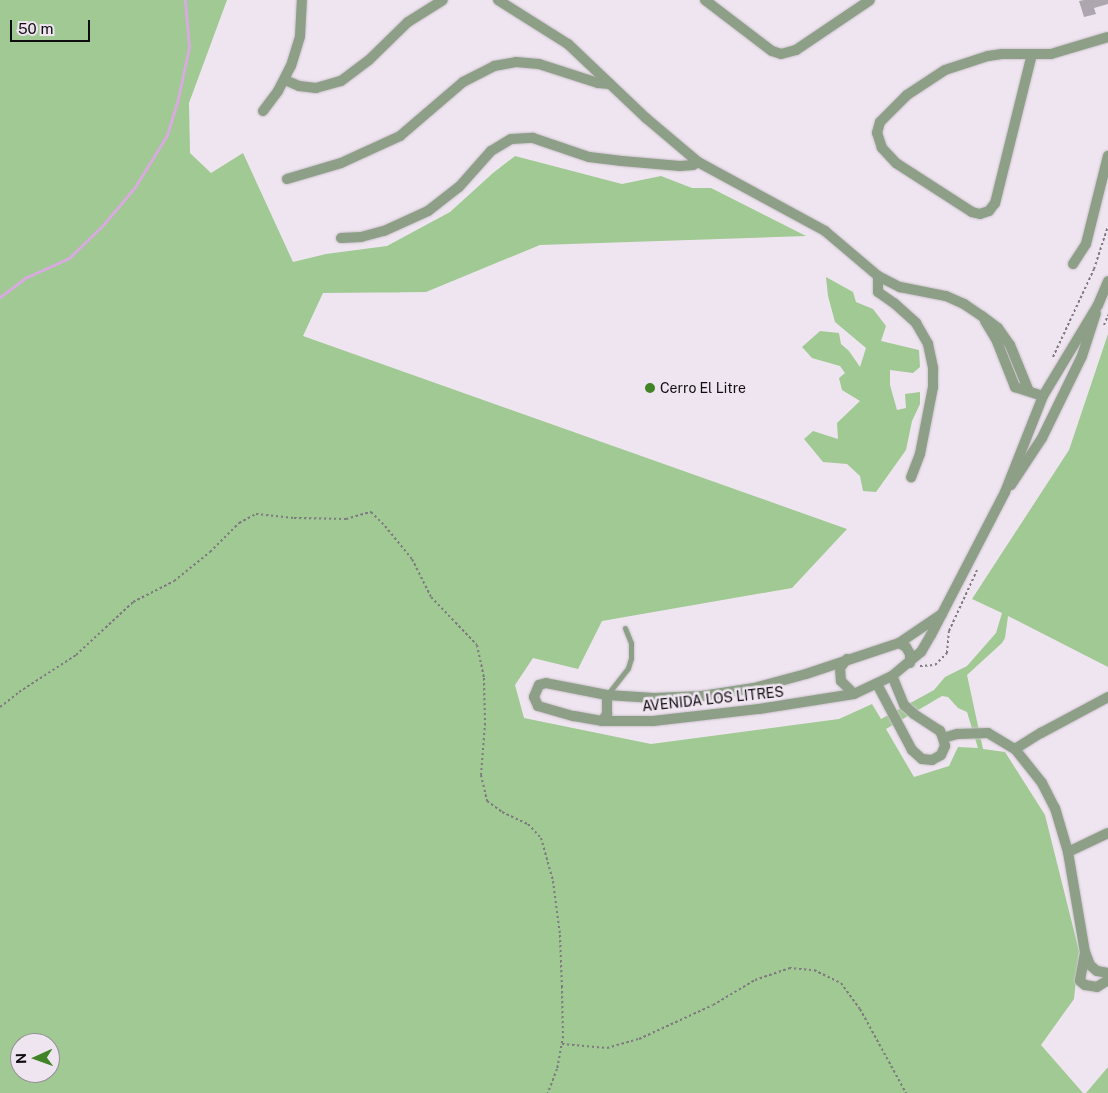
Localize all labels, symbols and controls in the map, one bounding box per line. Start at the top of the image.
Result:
scale bar [12,10,92,42]
text: 50 m [18,20,53,37]
place label: Cerro El Litre [660,380,746,396]
marker: Cerro El Litre [644,382,656,394]
street label: AVENIDA LOS LITRES [641,683,785,715]
north arrow [10,1033,60,1083]
text: N [13,1053,29,1064]

